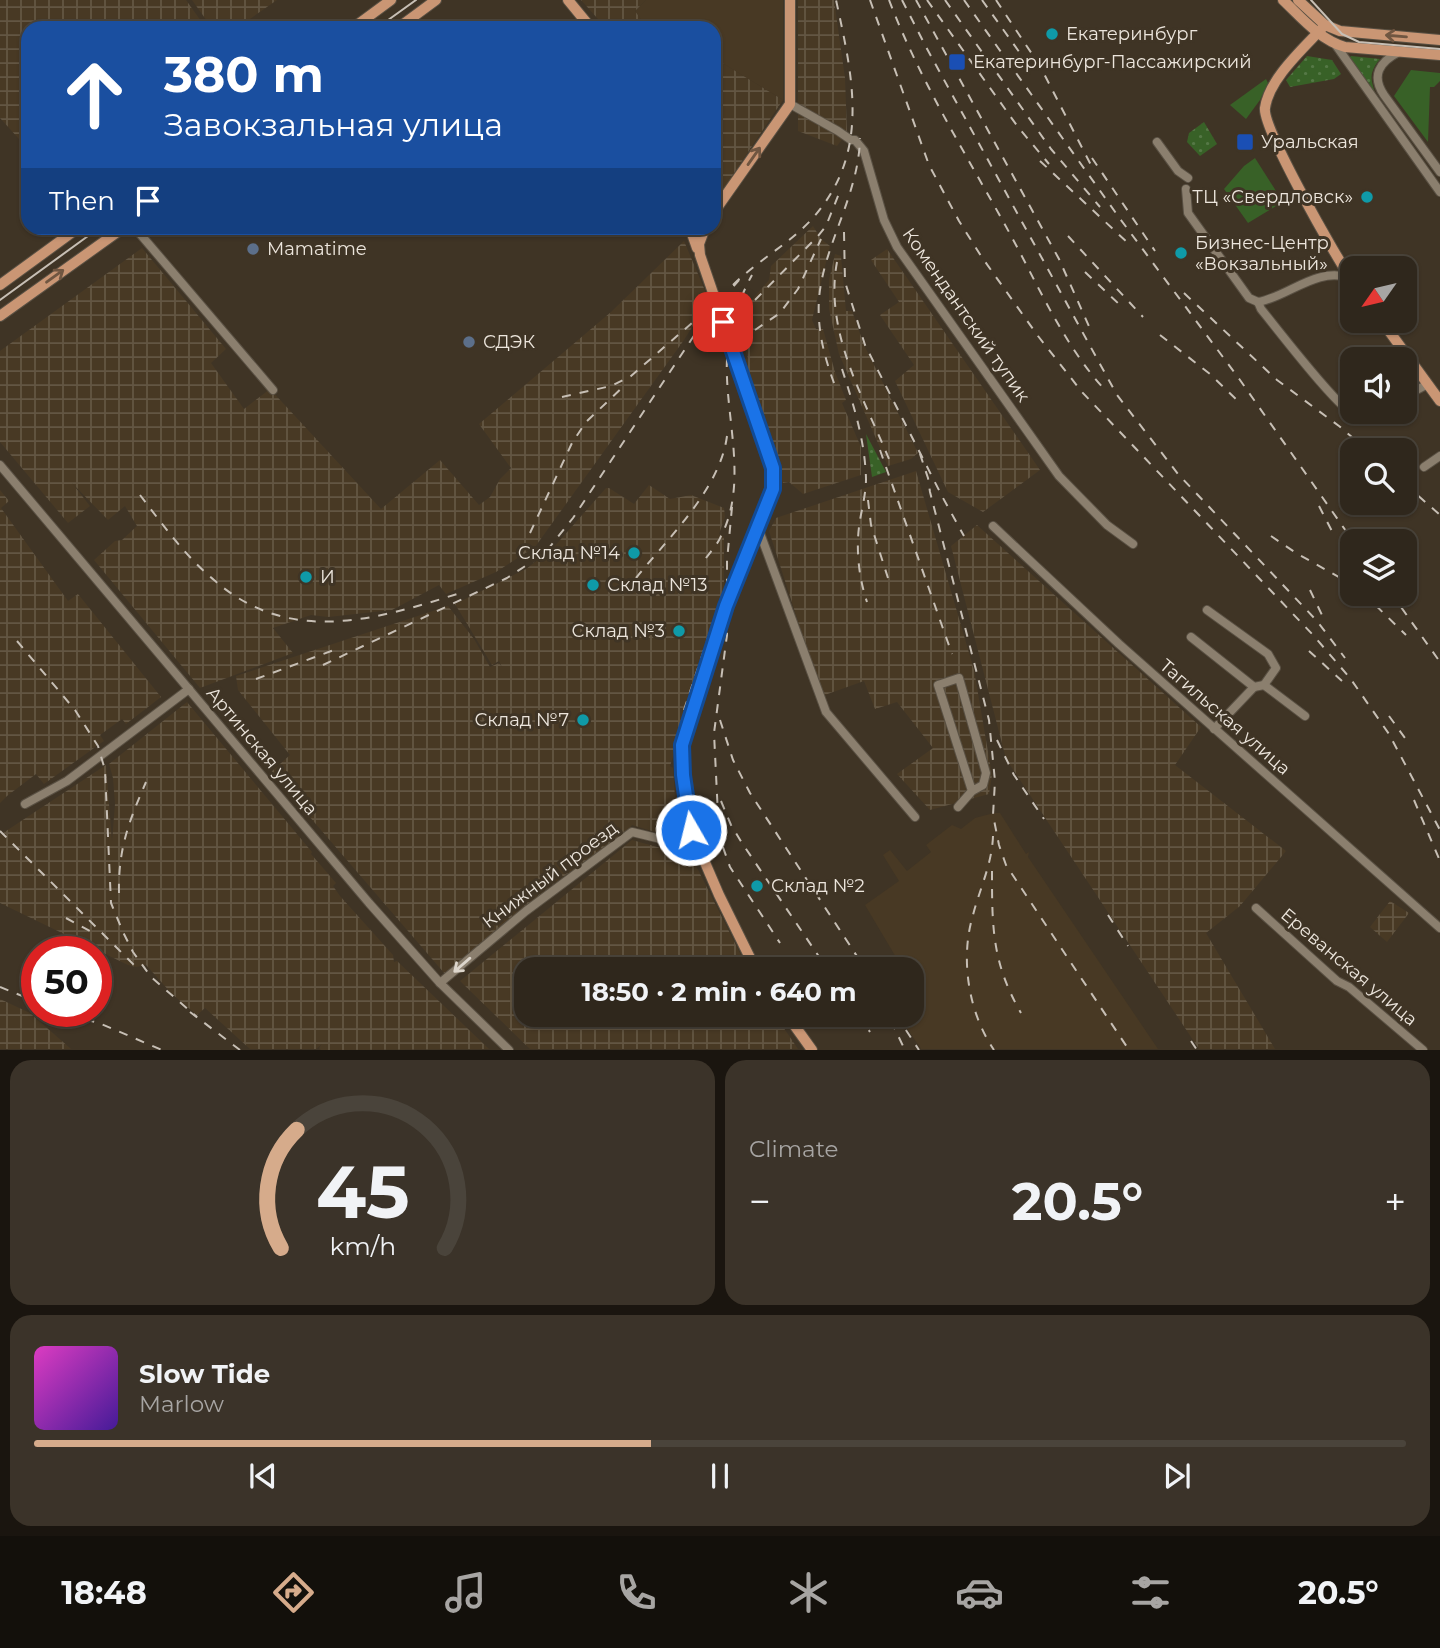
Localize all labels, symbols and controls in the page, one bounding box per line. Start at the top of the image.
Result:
place label: Екатеринбург [1066,23,1198,45]
marker: Екатеринбург [1044,26,1060,42]
one-way arrow [1385,30,1408,43]
text: 380 m [164,45,324,104]
icon: ahead [49,49,140,140]
place label: Екатеринбург-Пассажирский [973,51,1252,73]
marker: Екатеринбург-Пассажирский [947,52,967,72]
text: Завокзальная улица [164,105,503,144]
place label: Уральская [1261,131,1359,153]
marker: Уральская [1235,132,1255,152]
one-way arrow [747,147,761,166]
icon: arrive [129,182,167,220]
text: Then [49,185,115,217]
place label: ТЦ «Свердловск» [1192,186,1353,208]
marker: ТЦ «Свердловск» [1359,189,1375,205]
street label: Комендантский тупик [898,224,1035,407]
place label: Бизнес-Центр «Вокзальный» [1195,232,1329,275]
place label: Mamatime [267,238,367,260]
marker: Mamatime [245,241,261,257]
marker: Бизнес-Центр «Вокзальный» [1173,245,1189,261]
north arrow [1340,256,1418,332]
map controls [1340,256,1417,606]
one-way arrow [45,269,64,283]
pin [693,292,753,352]
icon: arrive [704,303,742,341]
place label: СДЭК [483,331,536,353]
marker: СДЭК [461,334,477,350]
button: sound [1340,347,1417,424]
button: search [1340,438,1417,515]
button: layers [1340,529,1417,606]
place label: Склад №14 [518,542,620,564]
marker: Склад №14 [626,545,642,561]
place label: И [320,566,335,588]
marker: И [298,569,314,585]
place label: Склад №13 [607,574,707,596]
marker: Склад №13 [585,577,601,593]
place label: Склад №3 [572,620,665,642]
marker: Склад №3 [671,623,687,639]
street label: Тагильская улица [1155,654,1295,780]
street label: Артинская улица [202,682,322,820]
place label: Склад №7 [474,709,569,731]
marker: Склад №7 [575,712,591,728]
position arrow [654,793,728,867]
street label: Книжный проезд [478,817,622,933]
place label: Склад №2 [771,875,865,897]
marker: Склад №2 [749,878,765,894]
street label: Ереванская улица [1276,903,1422,1031]
speed limit sign: 50 [21,936,112,1027]
one-way arrow [453,957,471,973]
text: 18:50 · 2 min · 640 m [582,976,856,1008]
text: Climate [749,1135,838,1163]
text: 45 [316,1149,409,1237]
text: 20.5° [1012,1170,1143,1233]
text: − [749,1178,771,1225]
text: + [1384,1178,1406,1225]
text: km/h [329,1231,396,1261]
text: Slow Tide [139,1358,270,1390]
text: Marlow [139,1390,224,1418]
icon: previous [244,1457,282,1495]
icon: pause [701,1457,739,1495]
icon: next [1158,1457,1196,1495]
icon: directions [269,1568,318,1617]
icon: music [441,1568,490,1617]
icon: phone [612,1568,661,1617]
icon: climate [784,1568,833,1617]
icon: car [955,1568,1004,1617]
icon: filters [1126,1568,1175,1617]
text: 18:48 [61,1573,147,1612]
text: 20.5° [1298,1573,1379,1612]

